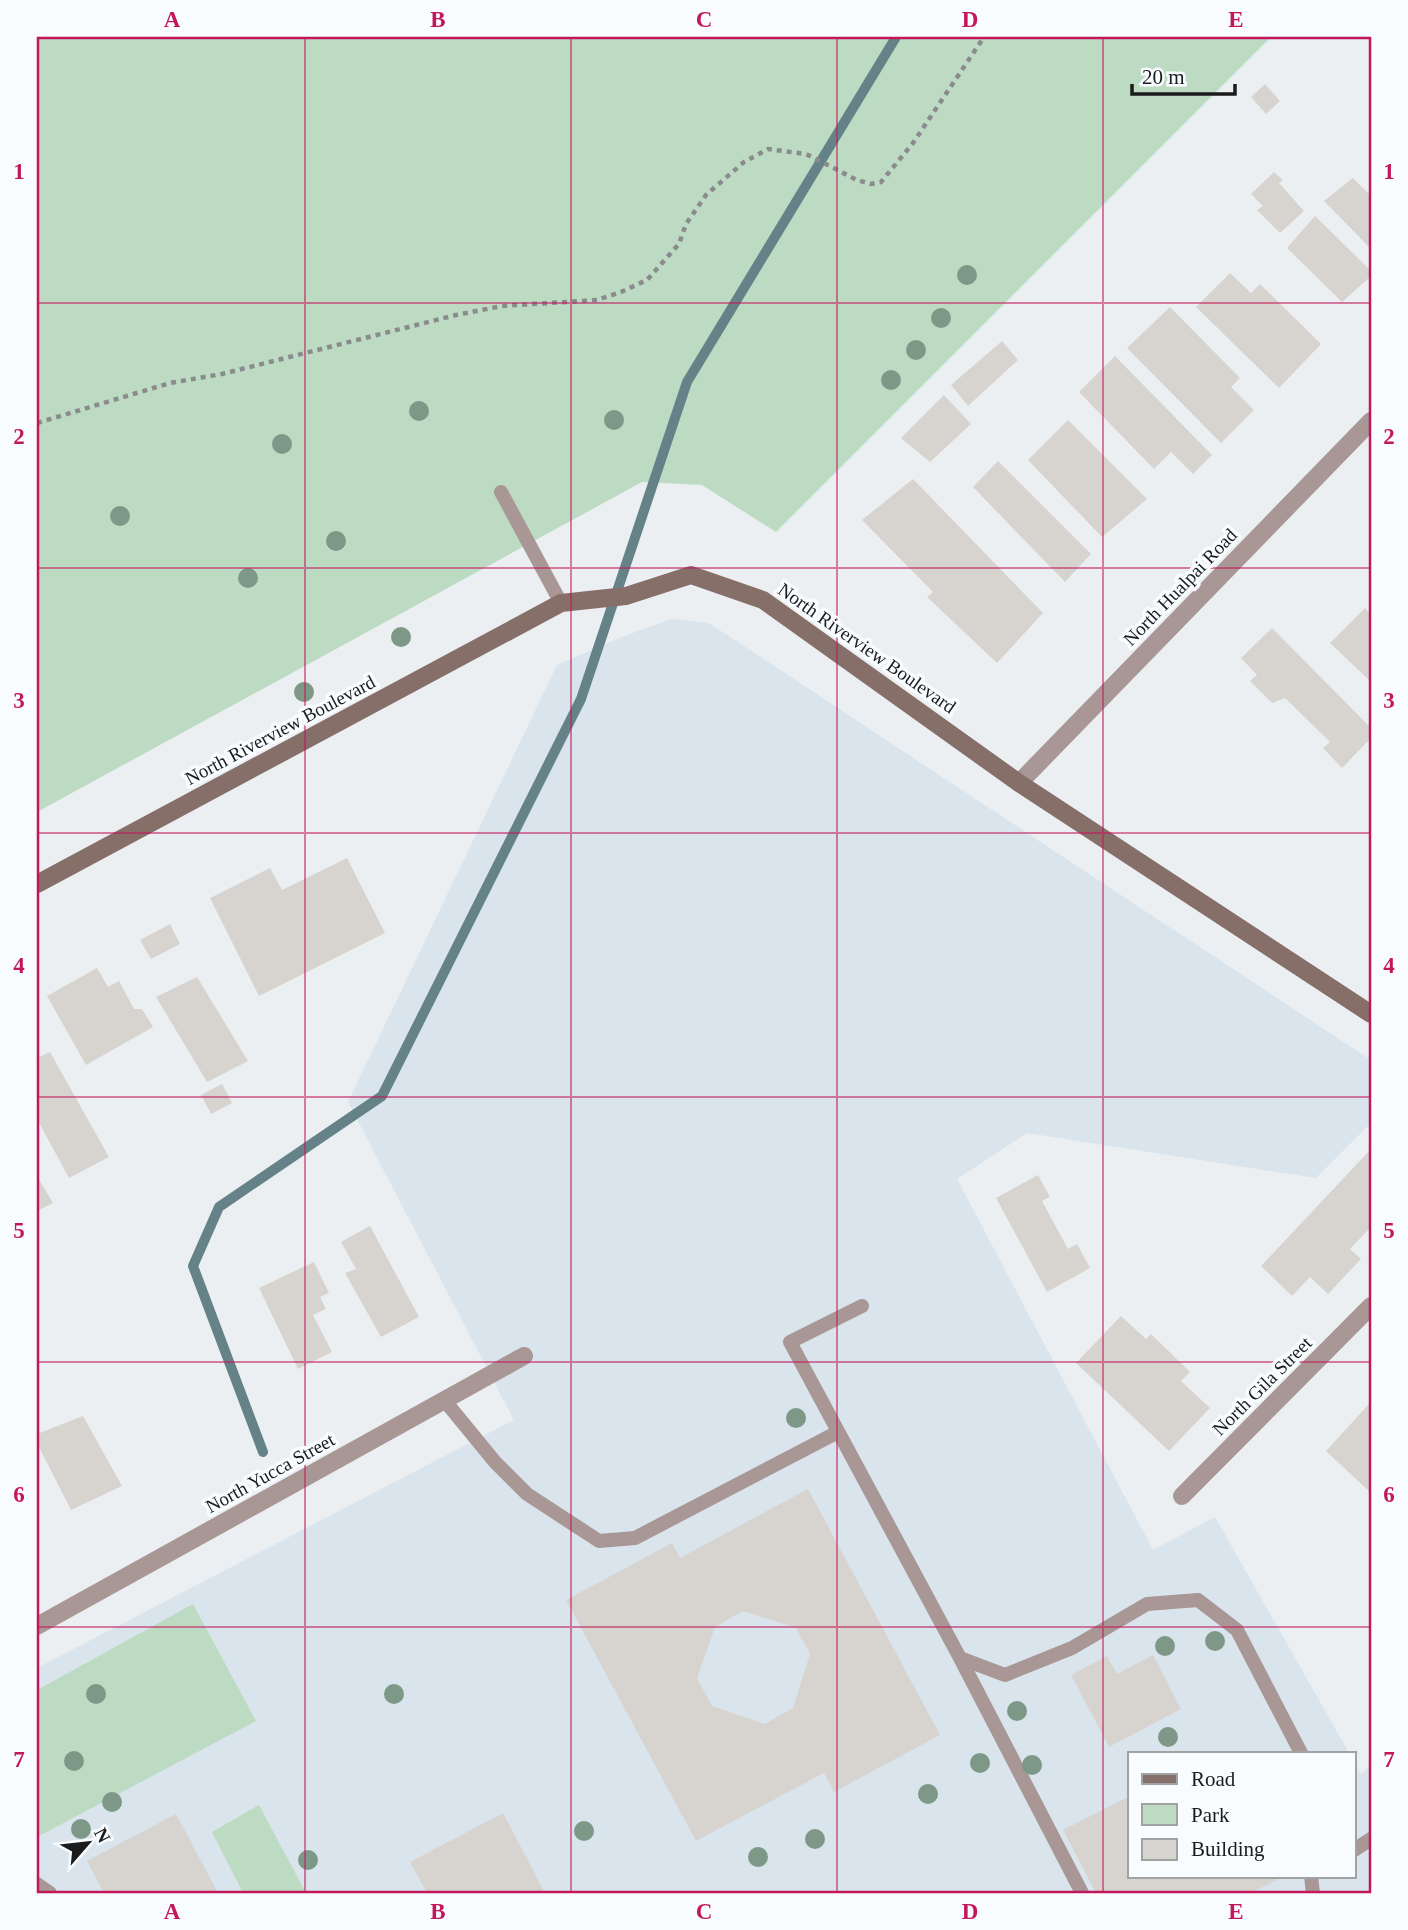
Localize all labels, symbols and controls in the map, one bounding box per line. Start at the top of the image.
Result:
text: A [164,7,181,32]
text: B [430,7,446,32]
text: C [696,7,712,32]
text: D [962,7,978,32]
text: E [1228,7,1244,32]
scale bar [1132,52,1235,96]
text: 20 m [1142,65,1185,89]
text: 1 [13,159,25,184]
text: 1 [1383,159,1395,184]
text: 2 [13,424,25,449]
text: 2 [1383,424,1395,449]
street label: North Hualpai Road [1119,524,1241,650]
street label: North Riverview Boulevard [774,579,960,718]
street label: North Riverview Boulevard [181,671,379,789]
text: 3 [13,688,25,713]
text: 3 [1383,688,1395,713]
text: 4 [13,953,25,978]
text: 4 [1383,953,1395,978]
text: 5 [13,1218,25,1243]
text: 5 [1383,1218,1395,1243]
street label: North Gila Street [1208,1332,1316,1440]
street label: North Yucca Street [202,1429,339,1517]
text: 6 [13,1482,25,1507]
text: 6 [1383,1482,1395,1507]
text: 7 [13,1747,25,1772]
text: 7 [1383,1747,1395,1772]
legend [1128,1752,1356,1878]
text: Road [1191,1767,1236,1791]
text: Park [1191,1803,1230,1827]
north arrow [52,1808,122,1878]
text: N [90,1824,115,1846]
text: Building [1191,1837,1265,1861]
text: A [164,1899,181,1924]
text: B [430,1899,446,1924]
text: C [696,1899,712,1924]
text: D [962,1899,978,1924]
text: E [1228,1899,1244,1924]

